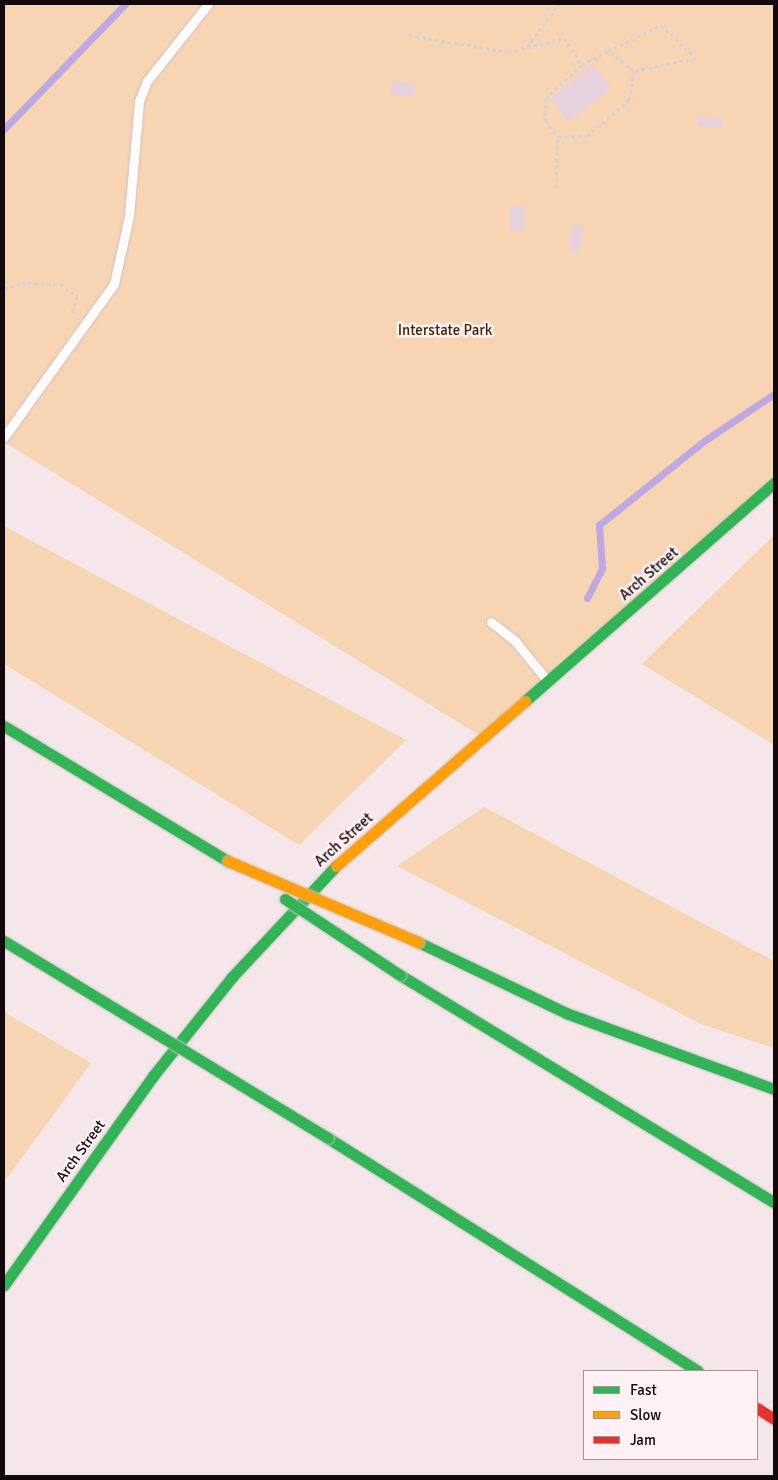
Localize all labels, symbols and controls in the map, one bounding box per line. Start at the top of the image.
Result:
park label: Interstate Park [398,322,492,340]
street label: Arch Street [616,544,682,604]
street label: Arch Street [311,809,377,871]
street label: Arch Street [53,1117,109,1185]
legend [583,1370,758,1460]
text: Fast [630,1381,657,1399]
text: Slow [630,1406,661,1424]
text: Jam [630,1431,656,1449]

